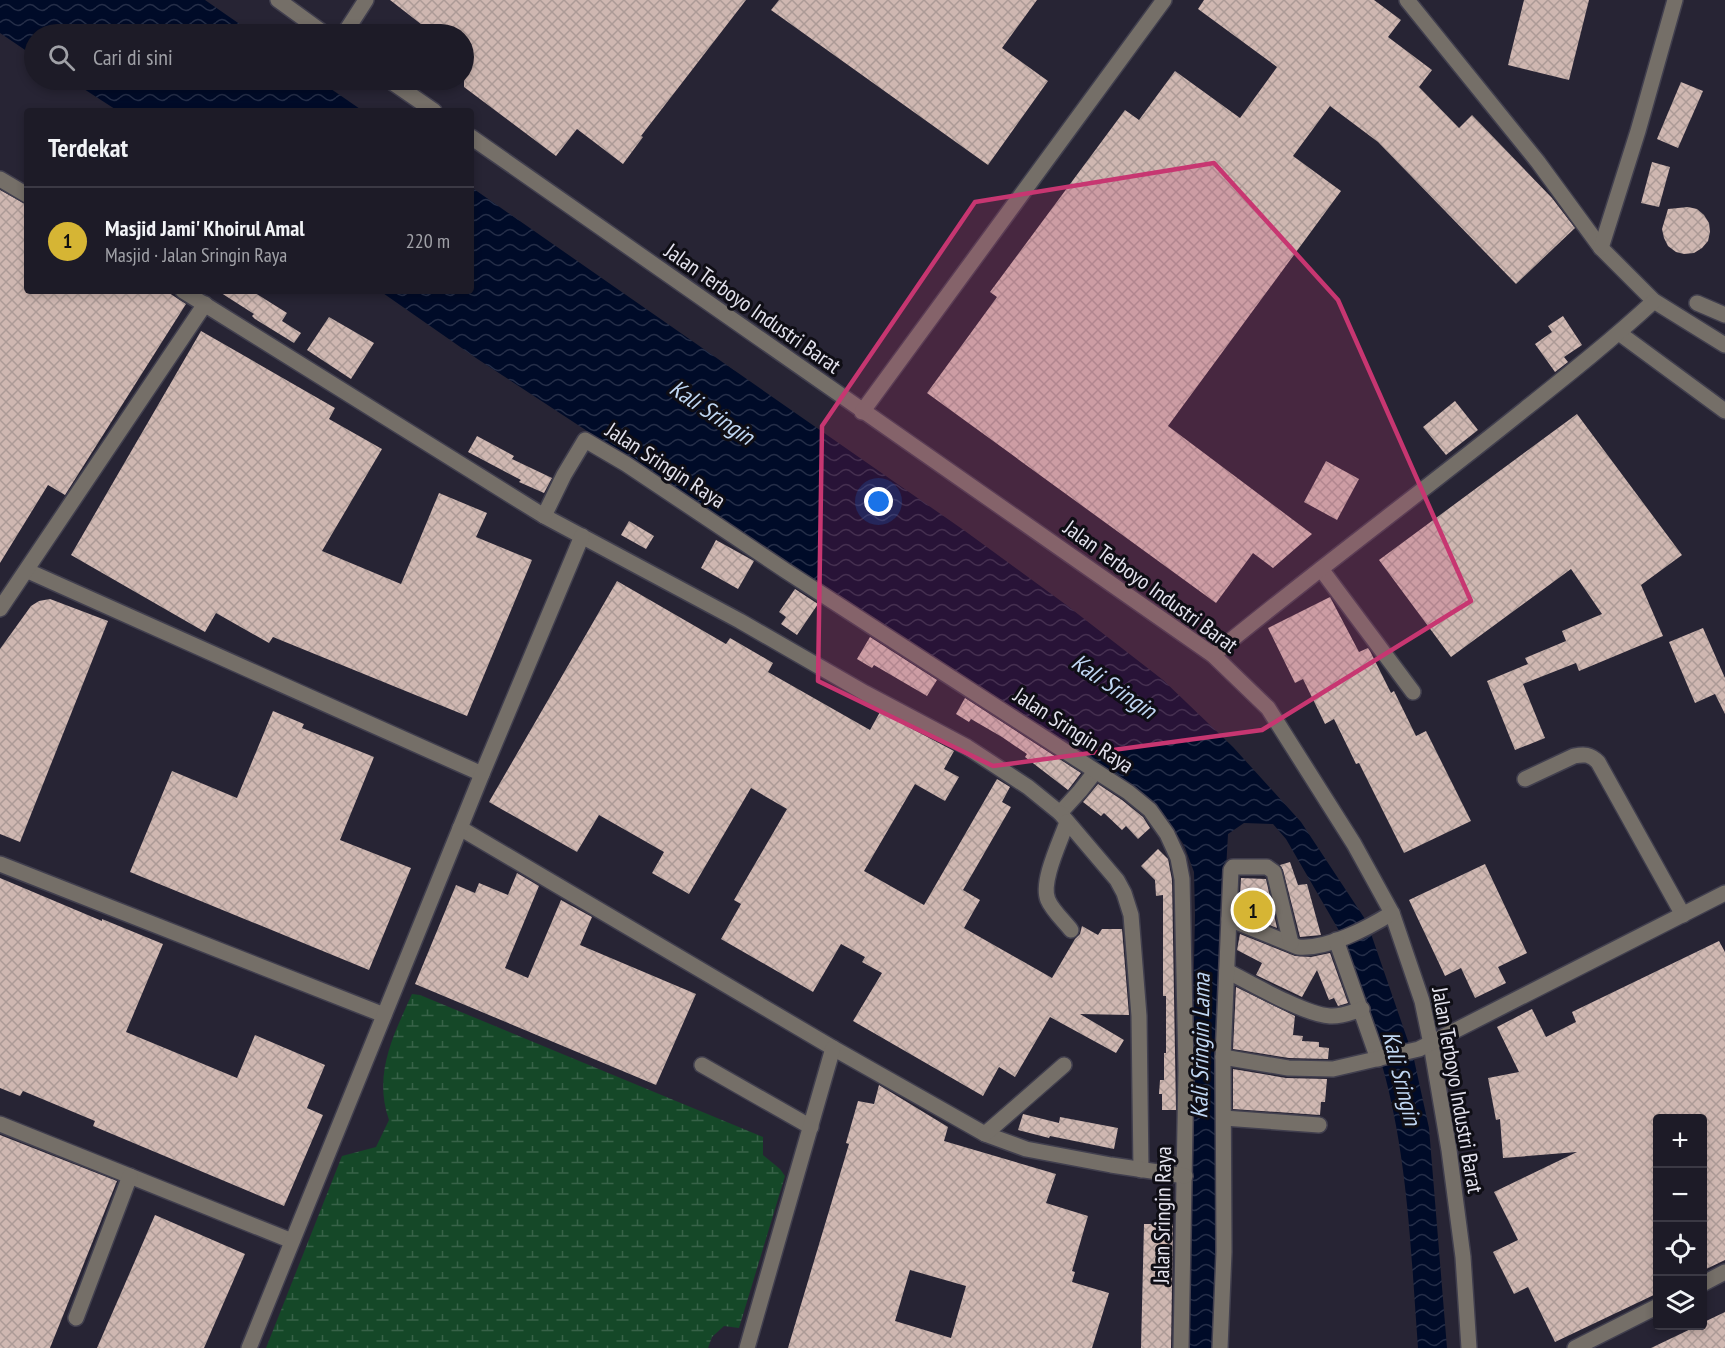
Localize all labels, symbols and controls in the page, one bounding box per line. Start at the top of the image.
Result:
search box [24,24,474,90]
icon: search [45,41,78,74]
text: Cari di sini [93,43,173,71]
text: Terdekat [48,131,128,164]
text: Masjid Jami' Khoirul Amal [105,214,305,242]
text: 1 [63,228,72,254]
text: 220 m [406,228,450,254]
street label: Jalan Terboyo Industri Barat [659,236,846,379]
text: Masjid · Jalan Sringin Raya [105,242,287,268]
water label: Kali Sringin [664,372,761,452]
street label: Jalan Sringin Raya [600,415,731,514]
your location [864,487,893,516]
street label: Jalan Terboyo Industri Barat [1058,513,1244,659]
water label: Kali Sringin [1066,646,1163,726]
street label: Jalan Sringin Raya [1008,680,1139,779]
pin: 1 [1234,888,1272,932]
water label: Kali Sringin Lama [1183,972,1217,1119]
street label: Jalan Terboyo Industri Barat [1426,984,1490,1195]
water label: Kali Sringin [1375,1028,1429,1130]
map controls [1653,1114,1707,1330]
button: + [1653,1114,1707,1168]
street label: Jalan Sringin Raya [1147,1146,1177,1285]
button: − [1653,1168,1707,1222]
button: locate [1653,1222,1707,1276]
button: layers [1653,1276,1707,1330]

